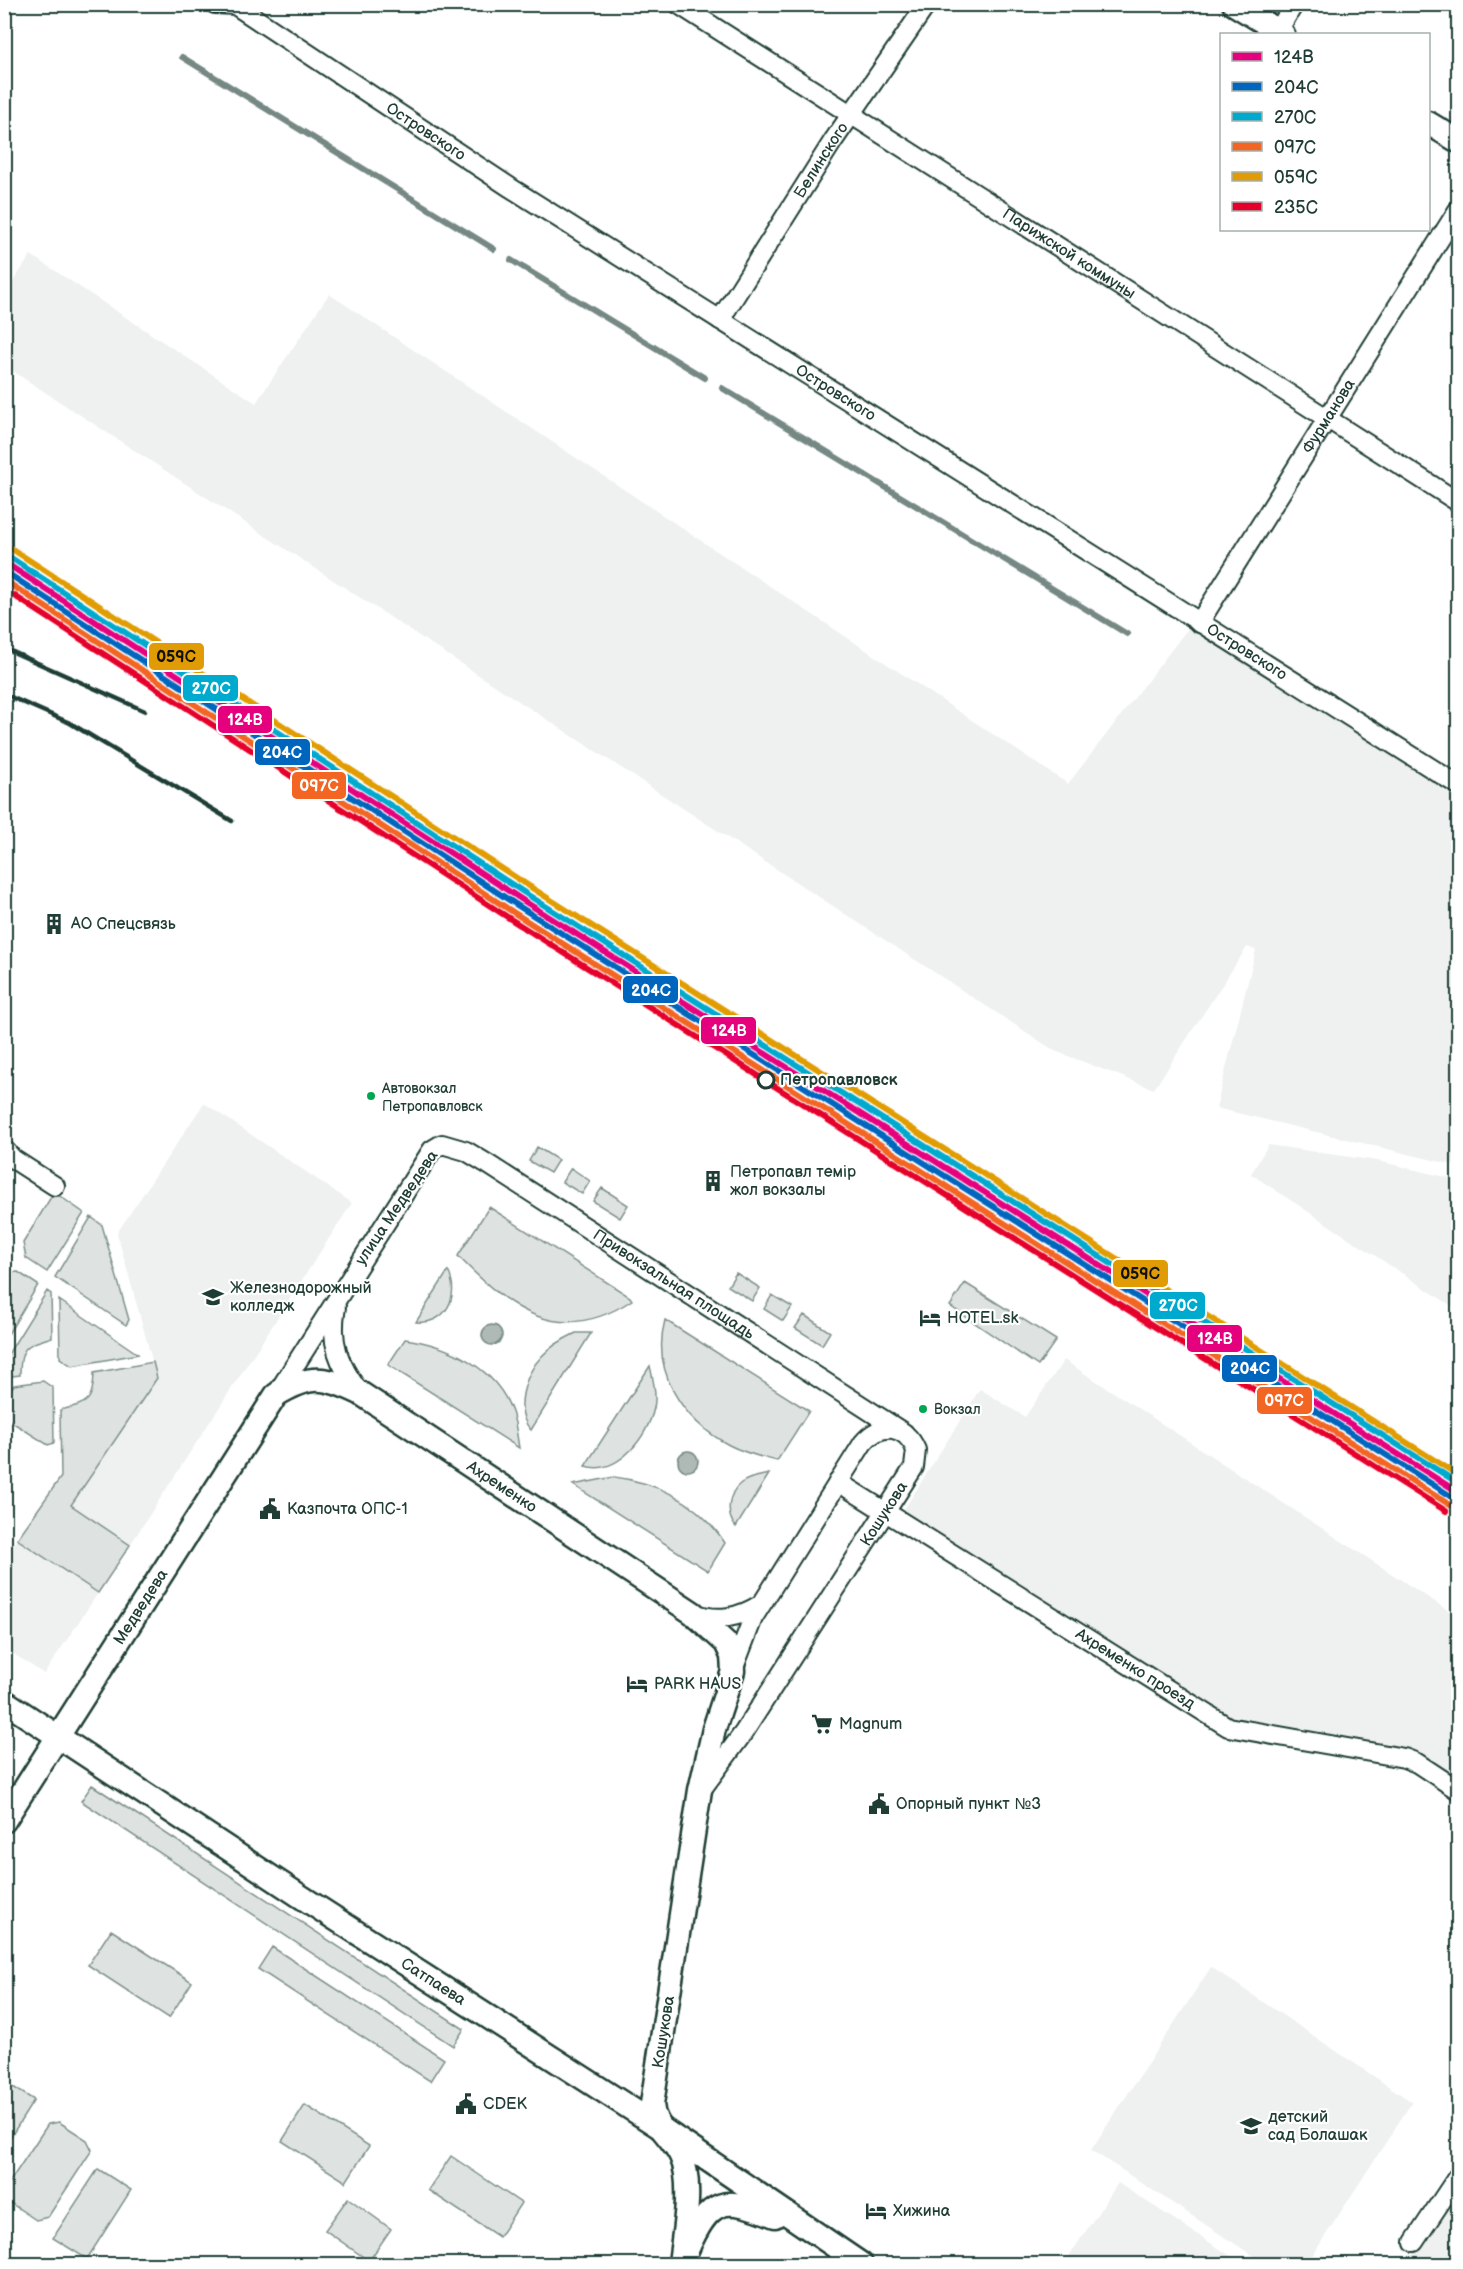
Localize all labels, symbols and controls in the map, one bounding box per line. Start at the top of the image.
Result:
legend [1220,33,1430,231]
text: 124В [1274,47,1314,68]
text: 204С [1274,77,1318,98]
street label: Островского [383,98,469,165]
text: 270С [1274,107,1316,128]
street label: Белинского [790,119,852,202]
text: 097С [1274,137,1316,158]
text: 059С [1274,167,1318,188]
text: 235С [1274,197,1318,218]
street label: Парижской коммуны [999,204,1139,303]
street label: Островского [792,360,879,425]
street label: Фурманова [1298,375,1359,457]
street label: Островского [1203,619,1290,684]
line badge: 059С [148,642,205,671]
text: 059С [156,648,196,667]
line badge: 270С [182,674,239,702]
text: 270С [191,680,231,699]
line badge: 124В [217,705,273,734]
text: 124В [227,711,263,730]
line badge: 204С [254,738,311,766]
text: 204С [262,744,302,763]
line badge: 097С [291,771,347,800]
text: 097С [299,777,339,796]
building icon: АО Спецсвязь [42,912,66,936]
place label: АО Спецсвязь [70,915,176,934]
line badge: 204С [622,975,679,1004]
text: 204С [631,982,671,1001]
line badge: 124В [700,1016,757,1045]
text: 124В [711,1022,747,1041]
marker: Петропавловск [757,1071,775,1089]
place label: Петропавловск [780,1071,898,1090]
place label: Автовокзал Петропавловск [381,1080,483,1115]
marker: Автовокзал Петропавловск [365,1090,377,1102]
street label: улица Медведева [352,1147,443,1269]
place label: Петропавл темір жол вокзалы [730,1163,856,1200]
building icon: Петропавл темір жол вокзалы [701,1169,725,1193]
street label: Привокзальная площадь [590,1225,758,1343]
line badge: 059С [1112,1259,1169,1288]
text: 059С [1120,1265,1160,1284]
place label: Железнодорожный колледж [230,1279,372,1316]
school or university icon: Железнодорожный колледж [201,1285,225,1309]
line badge: 270С [1149,1291,1206,1320]
text: 270С [1158,1297,1198,1316]
hotel icon: HOTEL.sk [918,1306,942,1330]
place label: HOTEL.sk [947,1309,1018,1328]
line badge: 124В [1186,1324,1243,1353]
text: 124В [1197,1330,1233,1349]
line badge: 204С [1221,1354,1278,1383]
text: 204С [1230,1360,1270,1379]
line badge: 097С [1256,1386,1313,1415]
text: 097С [1264,1392,1304,1411]
place label: Вокзал [934,1401,981,1418]
marker: Вокзал [917,1403,929,1415]
street label: Ахременко [462,1456,540,1517]
street label: Кошукова [856,1478,912,1550]
public building icon: Казпочта ОПС-1 [258,1497,282,1521]
place label: Казпочта ОПС-1 [287,1500,408,1519]
street label: Медведева [110,1565,172,1648]
street label: Ахременко проезд [1071,1624,1199,1713]
hotel icon: PARK HAUS [625,1672,649,1696]
place label: PARK HAUS [654,1675,741,1694]
supermarket icon: Magnum [810,1712,834,1736]
place label: Magnum [839,1715,902,1734]
public building icon: Опорный пункт №3 [867,1792,891,1816]
place label: Опорный пункт №3 [896,1795,1041,1814]
street label: Сатпаева [397,1954,470,2010]
street label: Кошукова [649,1994,679,2069]
public building icon: CDEK [454,2092,478,2116]
place label: CDEK [483,2095,528,2114]
place label: детский сад Болашак [1268,2108,1368,2145]
school or university icon: детский сад Болашак [1239,2114,1263,2138]
hotel icon: Хижина [864,2199,888,2223]
place label: Хижина [893,2202,951,2221]

